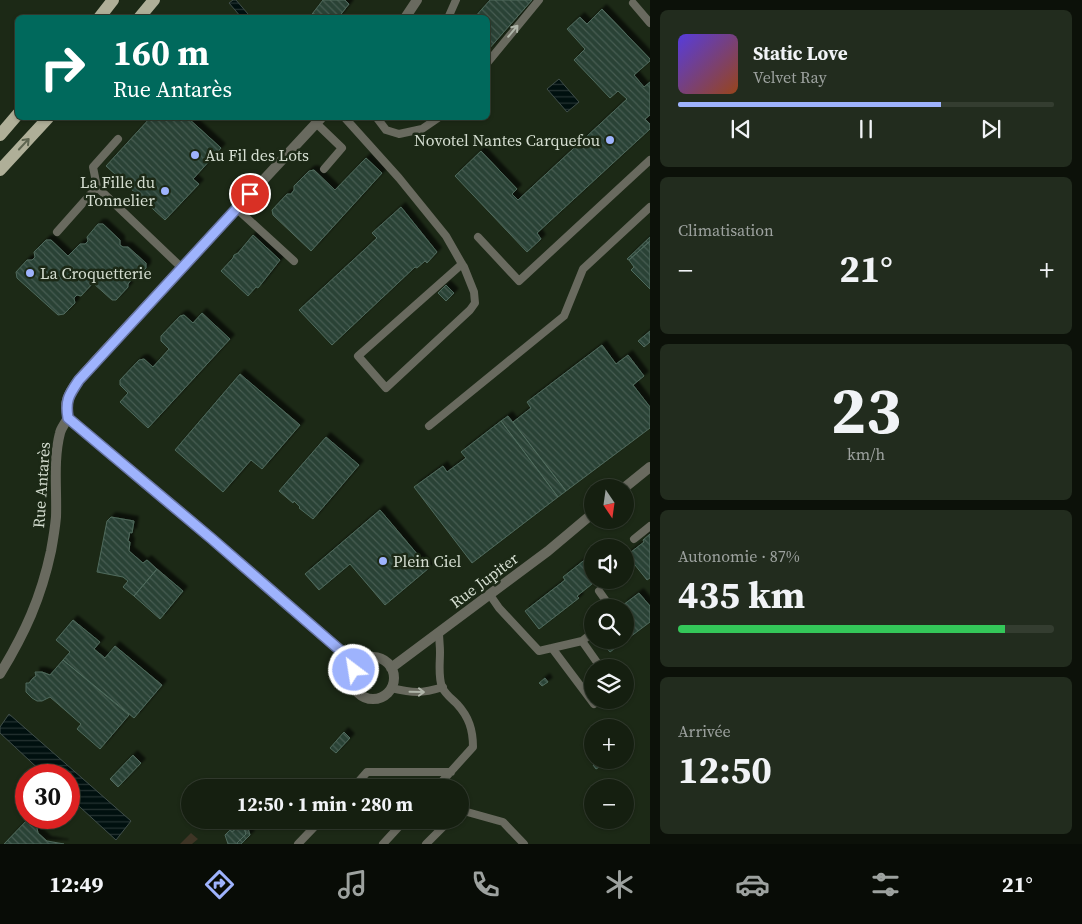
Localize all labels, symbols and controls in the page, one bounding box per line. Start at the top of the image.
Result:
one-way arrow [508,25,519,38]
text: 160 m [113,29,209,77]
icon: right [30,35,95,100]
text: Static Love [753,40,848,66]
text: Velvet Ray [753,66,827,88]
text: Rue Antarès [113,74,232,104]
icon: previous [727,115,755,143]
icon: pause [852,115,880,143]
icon: next [977,115,1005,143]
place label: Novotel Nantes Carquefou [414,129,600,151]
marker: Novotel Nantes Carquefou [604,134,616,146]
one-way arrow [18,137,30,150]
place label: Au Fil des Lots [205,144,309,166]
marker: Au Fil des Lots [189,149,201,161]
place label: La Fille du Tonnelier [80,171,155,211]
pin [229,173,271,215]
icon: arrive [236,180,264,208]
marker: La Fille du Tonnelier [159,185,171,197]
text: Climatisation [678,219,774,241]
text: 21° [839,243,893,295]
text: − [678,251,693,289]
text: + [1039,251,1054,289]
place label: La Croquetterie [40,262,152,284]
marker: La Croquetterie [24,267,36,279]
text: 23 [831,366,901,455]
street label: Rue Antarès [27,441,55,529]
text: km/h [847,443,885,465]
north arrow [584,479,634,529]
map controls [584,479,634,829]
button: sound [584,539,634,589]
text: Autonomie · 87% [678,545,800,567]
street label: Rue Jupiter [445,547,523,613]
place label: Plein Ciel [393,550,461,572]
marker: Plein Ciel [377,555,389,567]
text: 435 km [678,569,805,621]
button: search [584,599,634,649]
position arrow [327,643,379,695]
button: layers [584,659,634,709]
one-way arrow [408,687,425,697]
button: + [584,719,634,769]
text: Arrivée [678,720,731,742]
text: 12:50 [678,744,772,796]
speed limit sign: 30 [15,764,80,829]
button: − [584,779,634,829]
text: 12:50 · 1 min · 280 m [237,791,413,817]
icon: directions [202,867,237,902]
icon: music [335,867,370,902]
icon: phone [468,867,503,902]
icon: climate [602,867,637,902]
icon: car [735,867,770,902]
icon: filters [868,867,903,902]
text: 12:49 [49,869,103,899]
text: 21° [1002,869,1033,899]

